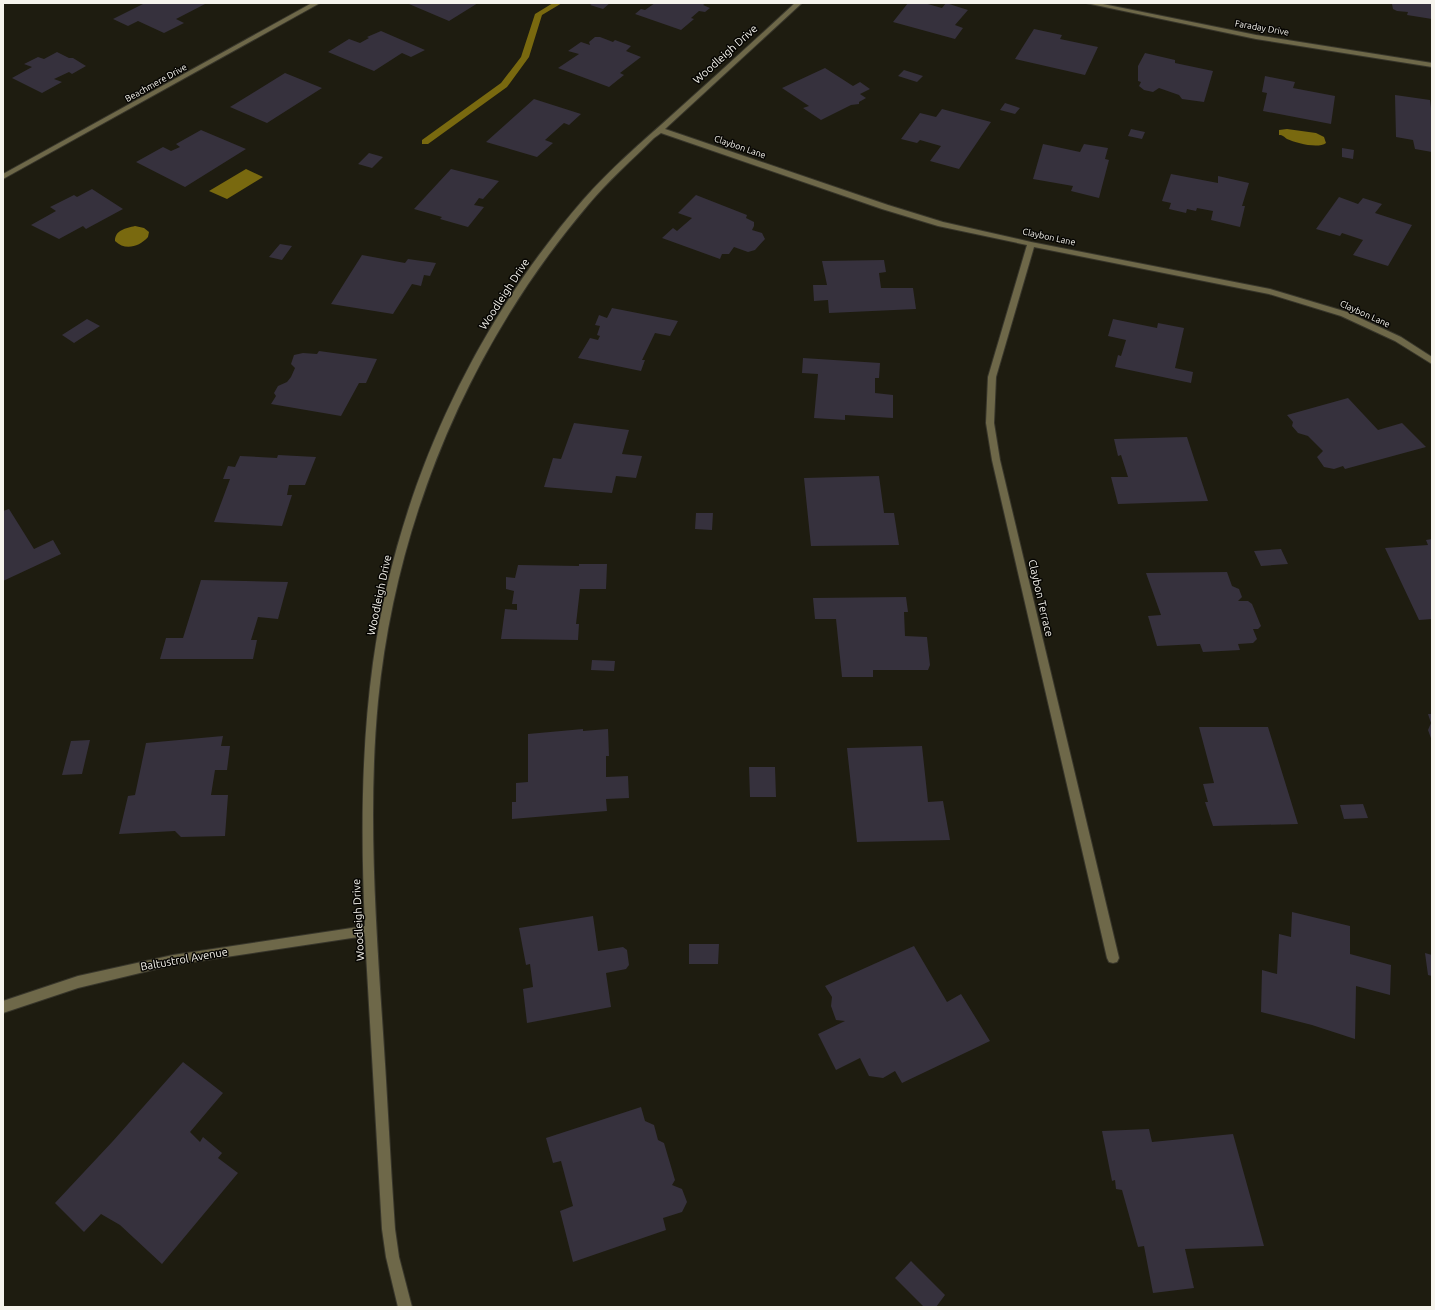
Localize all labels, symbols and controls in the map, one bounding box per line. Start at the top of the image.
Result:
street label: Faraday Drive [1234,18,1290,38]
street label: Woodleigh Drive [690,22,760,86]
street label: Beachmere Drive [123,62,189,104]
street label: Claybon Lane [713,133,767,161]
street label: Claybon Lane [1022,227,1076,248]
street label: Woodleigh Drive [477,256,531,332]
street label: Claybon Lane [1338,298,1392,330]
street label: Woodleigh Drive [365,554,393,636]
street label: Claybon Terrace [1026,558,1056,638]
street label: Woodleigh Drive [350,879,366,961]
street label: Baltustrol Avenue [139,945,229,973]

